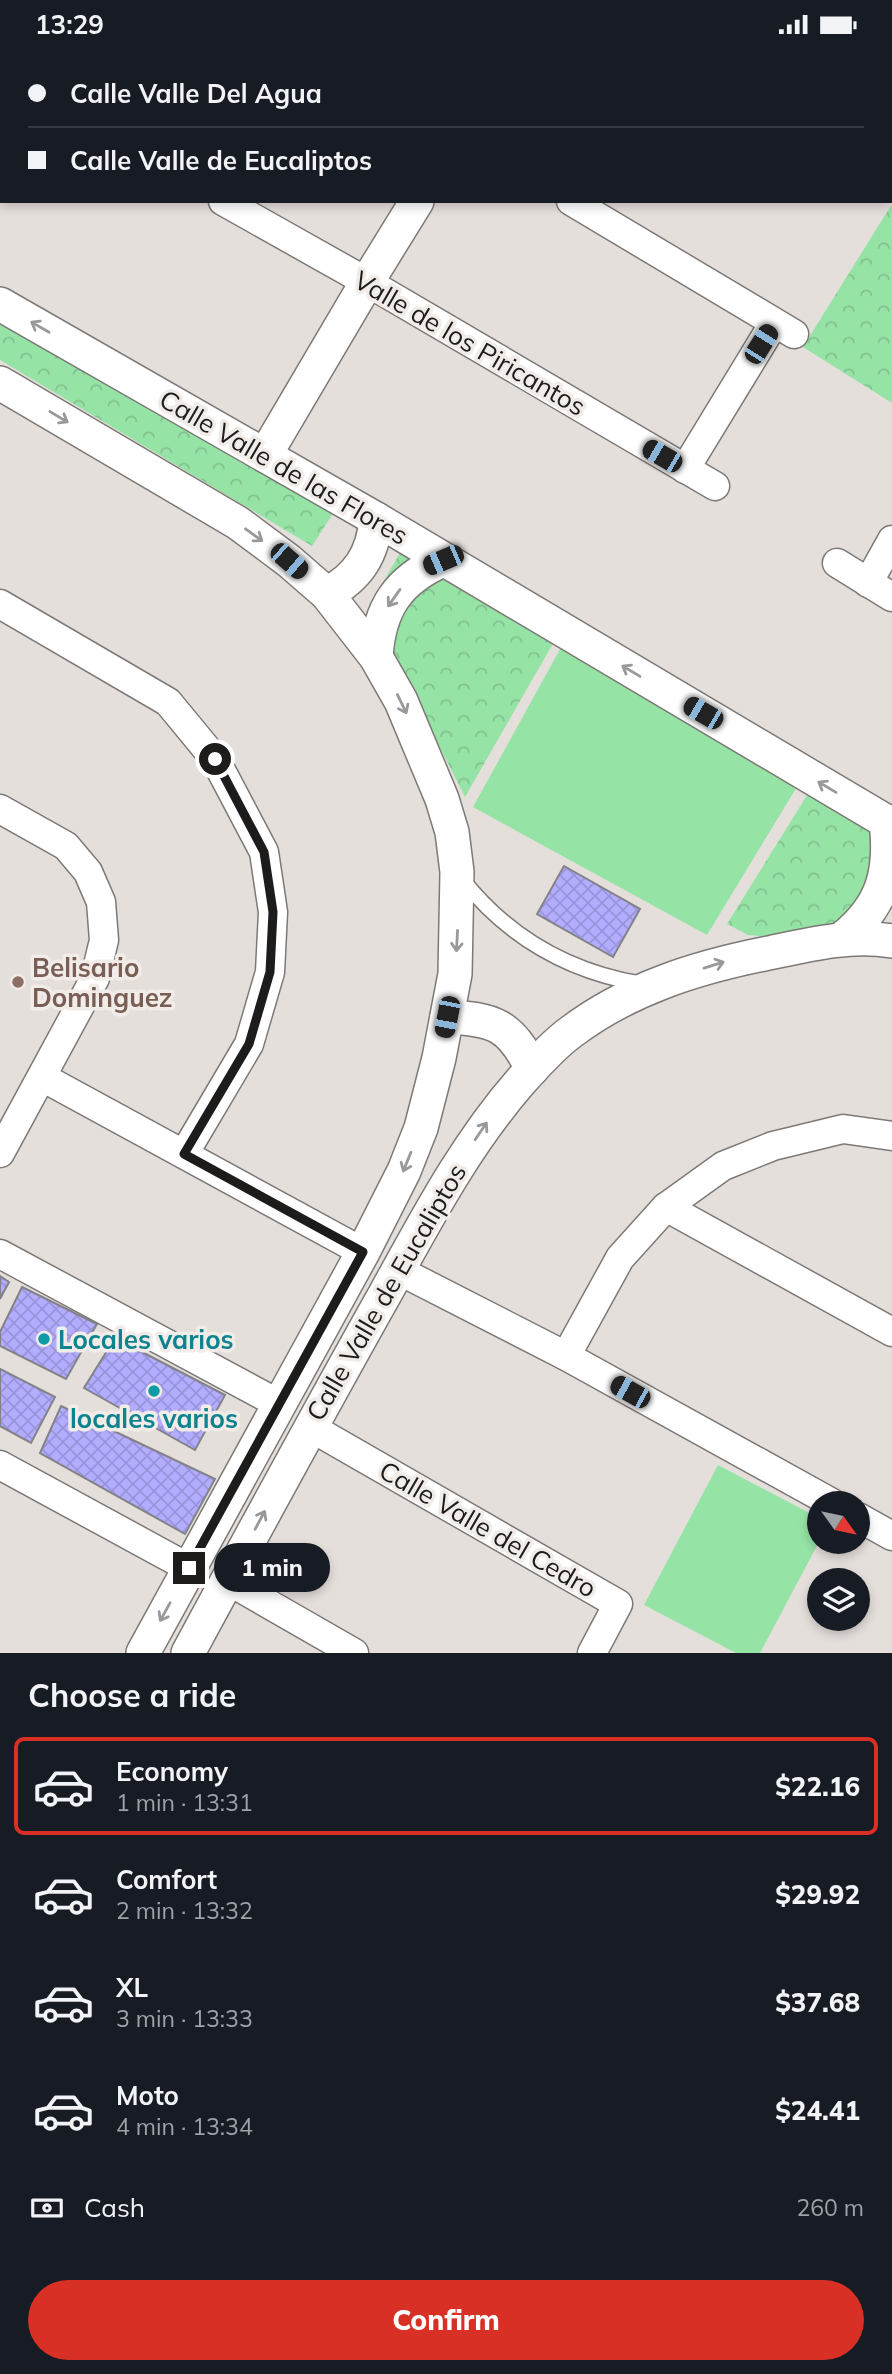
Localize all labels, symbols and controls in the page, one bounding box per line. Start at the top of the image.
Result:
text: 13:29 [35,8,104,41]
text: Calle Valle Del Agua [70,77,322,110]
text: Calle Valle de Eucaliptos [70,144,372,177]
street label: Valle de los Piricantos [348,263,592,423]
one-way arrow [31,320,51,334]
car [741,321,782,367]
street label: Calle Valle de las Flores [154,382,414,552]
one-way arrow [48,411,68,425]
car [639,436,686,476]
one-way arrow [244,527,263,542]
car [267,539,312,583]
car [420,542,467,578]
one-way arrow [387,588,401,607]
one-way arrow [622,664,642,678]
one-way arrow [395,693,409,714]
car [680,693,727,733]
route start [199,743,231,775]
one-way arrow [818,779,838,793]
one-way arrow [450,929,463,951]
place label: Belisario Dominguez [32,951,172,1014]
one-way arrow [703,958,725,971]
marker: Belisario Dominguez [10,974,26,990]
car [433,994,462,1040]
one-way arrow [474,1122,488,1141]
one-way arrow [400,1150,413,1172]
street label: Calle Valle de Eucaliptos [299,1157,473,1427]
place label: Locales varios [58,1323,234,1356]
marker: Locales varios [36,1331,52,1347]
car [607,1373,654,1411]
marker: locales varios [146,1383,162,1399]
place label: locales varios [70,1402,238,1435]
street label: Calle Valle del Cedro [374,1453,602,1605]
north arrow [807,1491,870,1554]
map controls [807,1491,870,1631]
one-way arrow [253,1511,267,1531]
callout: 1 min [214,1543,329,1593]
route end [173,1552,205,1584]
text: 1 min [241,1553,303,1582]
button: layers [807,1568,870,1631]
one-way arrow [158,1601,171,1622]
text: Choose a ride [28,1675,236,1715]
icon: car [32,1755,95,1818]
text: Economy [116,1755,228,1788]
text: $22.16 [775,1770,860,1803]
text: 1 min · 13:31 [116,1788,253,1817]
icon: car [32,1863,95,1926]
text: Comfort [116,1863,217,1896]
text: $29.92 [775,1878,860,1911]
text: 2 min · 13:32 [116,1896,253,1925]
icon: car [32,1971,95,2034]
text: XL [116,1971,148,2004]
text: $37.68 [775,1986,860,2019]
text: 3 min · 13:33 [116,2004,253,2033]
icon: car [32,2079,95,2142]
text: Moto [116,2079,179,2112]
text: $24.41 [775,2094,860,2127]
text: 4 min · 13:34 [116,2112,253,2141]
icon: cash [28,2189,66,2227]
text: Cash [84,2191,145,2224]
text: 260 m [796,2193,864,2222]
button: Confirm [28,2280,864,2360]

